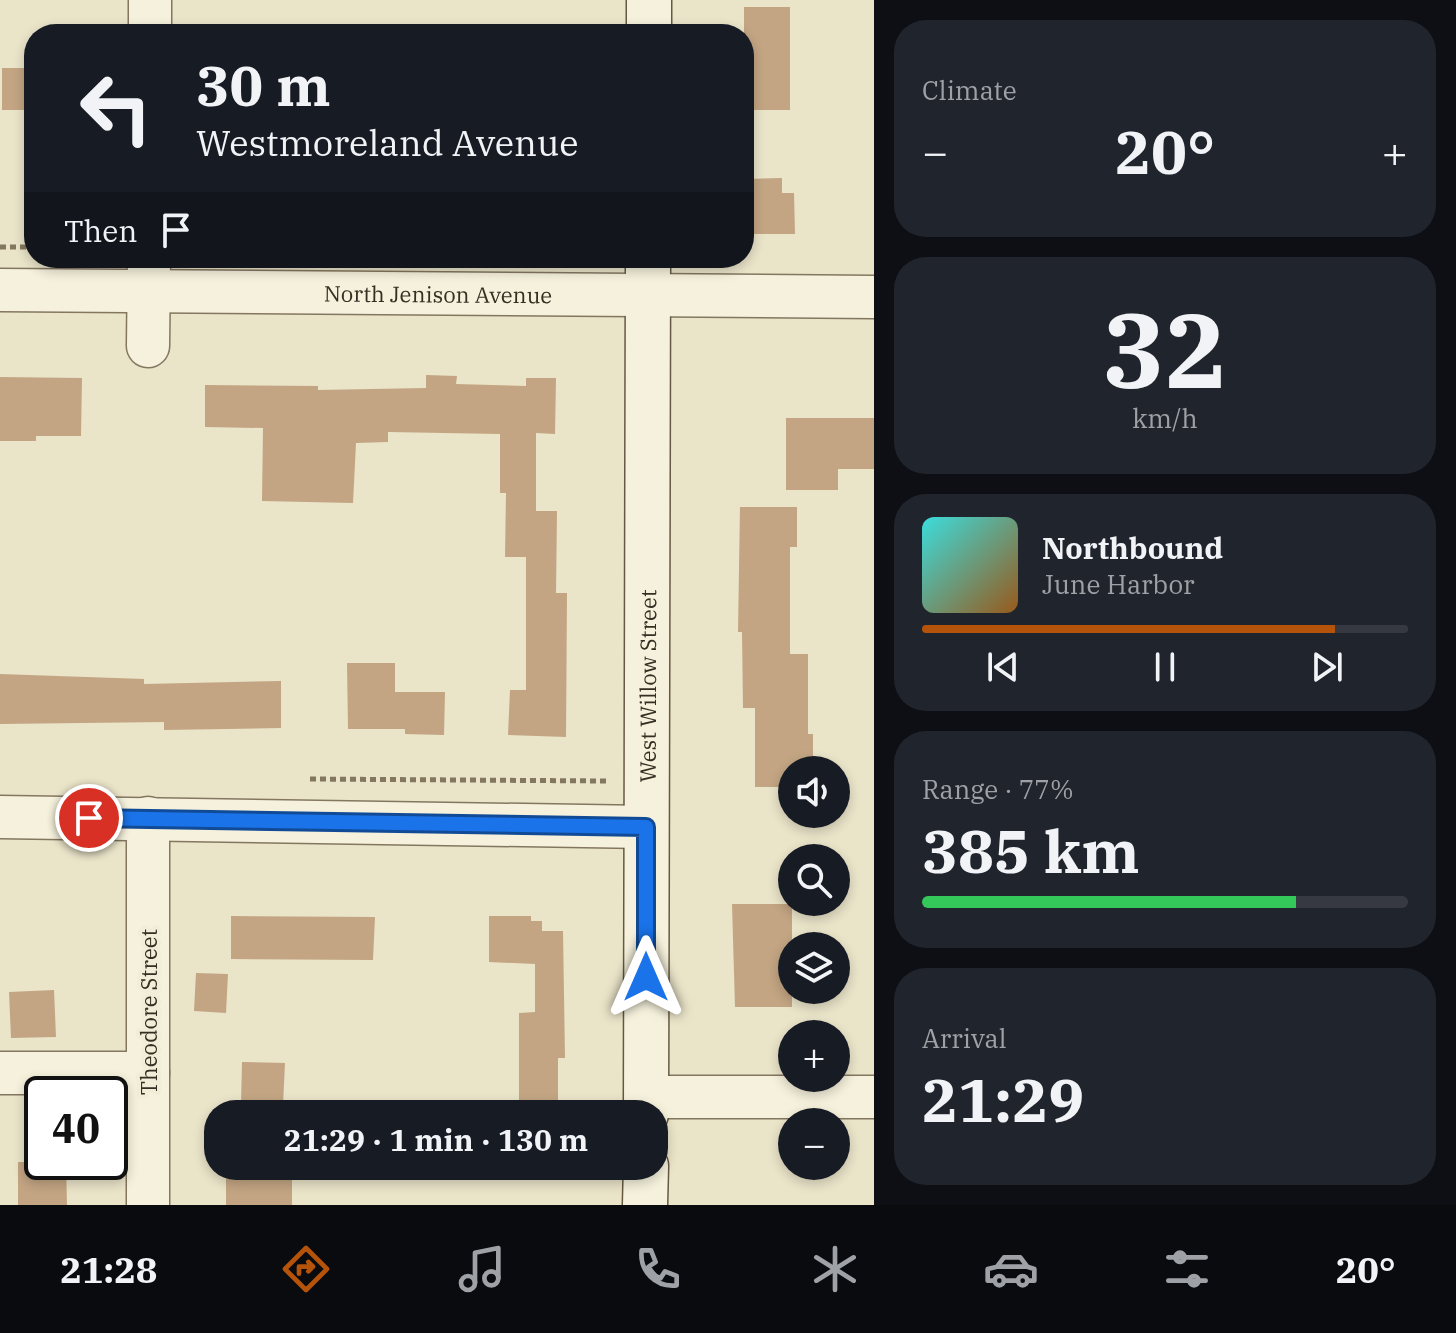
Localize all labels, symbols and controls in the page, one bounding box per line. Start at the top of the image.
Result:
text: 30 m [196,49,331,121]
icon: left [64,56,168,160]
text: Climate [922,73,1017,107]
text: 20° [1115,112,1215,191]
text: Westmoreland Avenue [196,119,579,166]
text: − [922,123,948,180]
text: + [1382,123,1408,180]
icon: arrive [154,208,198,252]
text: Then [64,211,138,250]
street label: North Jenison Avenue [324,278,552,309]
text: 32 [1103,281,1227,417]
text: km/h [1132,401,1198,435]
text: Northbound [1042,528,1223,567]
text: June Harbor [1042,567,1195,601]
street label: West Willow Street [632,589,662,783]
icon: previous [981,645,1025,689]
icon: pause [1143,645,1187,689]
icon: next [1305,645,1349,689]
map controls [778,756,850,1180]
button: sound [778,756,850,828]
text: Range · 77% [922,772,1074,806]
pin [55,784,123,852]
icon: arrive [67,796,111,840]
text: 385 km [922,811,1140,890]
button: search [778,844,850,916]
street label: Theodore Street [134,928,163,1095]
button: layers [778,932,850,1004]
position arrow [604,935,688,1019]
button: + [778,1020,850,1092]
text: Arrival [922,1021,1007,1055]
text: 21:29 [922,1060,1084,1139]
speed limit sign: 40 [24,1076,128,1180]
button: − [778,1108,850,1180]
text: 21:29 · 1 min · 130 m [284,1120,588,1159]
icon: directions [278,1241,334,1297]
icon: music [454,1241,510,1297]
icon: phone [630,1241,686,1297]
icon: climate [807,1241,863,1297]
icon: car [983,1241,1039,1297]
icon: filters [1159,1241,1215,1297]
text: 21:28 [60,1246,157,1293]
text: 20° [1336,1246,1396,1293]

